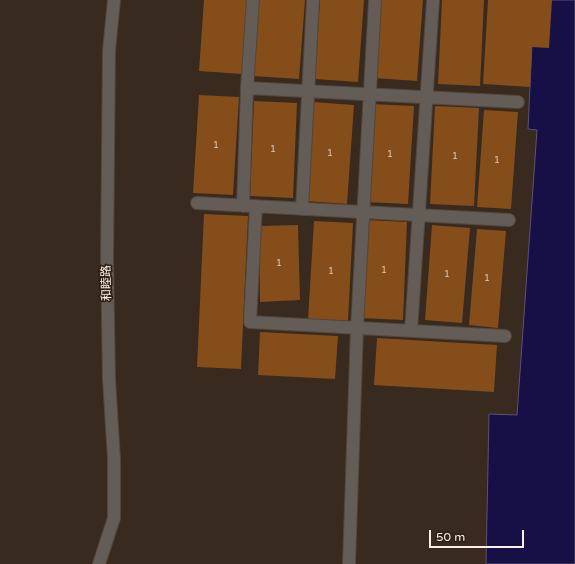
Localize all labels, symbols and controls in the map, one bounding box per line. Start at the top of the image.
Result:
house number: 1 [213,139,219,151]
house number: 1 [270,143,276,155]
house number: 1 [327,147,333,159]
house number: 1 [387,148,393,160]
house number: 1 [452,150,458,162]
house number: 1 [494,154,500,166]
house number: 1 [276,257,282,269]
house number: 1 [381,264,387,276]
street label: 和睦路 [99,265,115,301]
house number: 1 [328,265,334,277]
house number: 1 [444,268,450,280]
house number: 1 [484,272,490,284]
scale bar [431,522,526,548]
text: 50 m [436,530,465,544]

